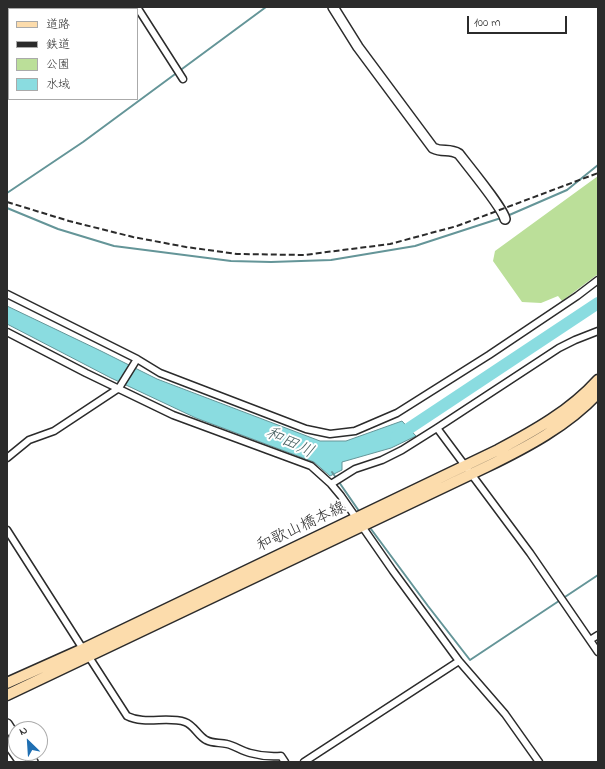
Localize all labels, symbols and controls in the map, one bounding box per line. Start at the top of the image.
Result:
legend [8,8,138,100]
scale bar [469,8,569,34]
text: 100 m [474,14,501,32]
text: 道路 [46,16,70,34]
text: 鉄道 [46,36,70,54]
text: 公園 [46,56,70,74]
text: 水域 [46,76,70,94]
water label: 和田川 [262,424,316,464]
street label: 和歌山橋本線 [254,499,350,557]
north arrow [8,721,48,761]
text: N [17,722,30,740]

